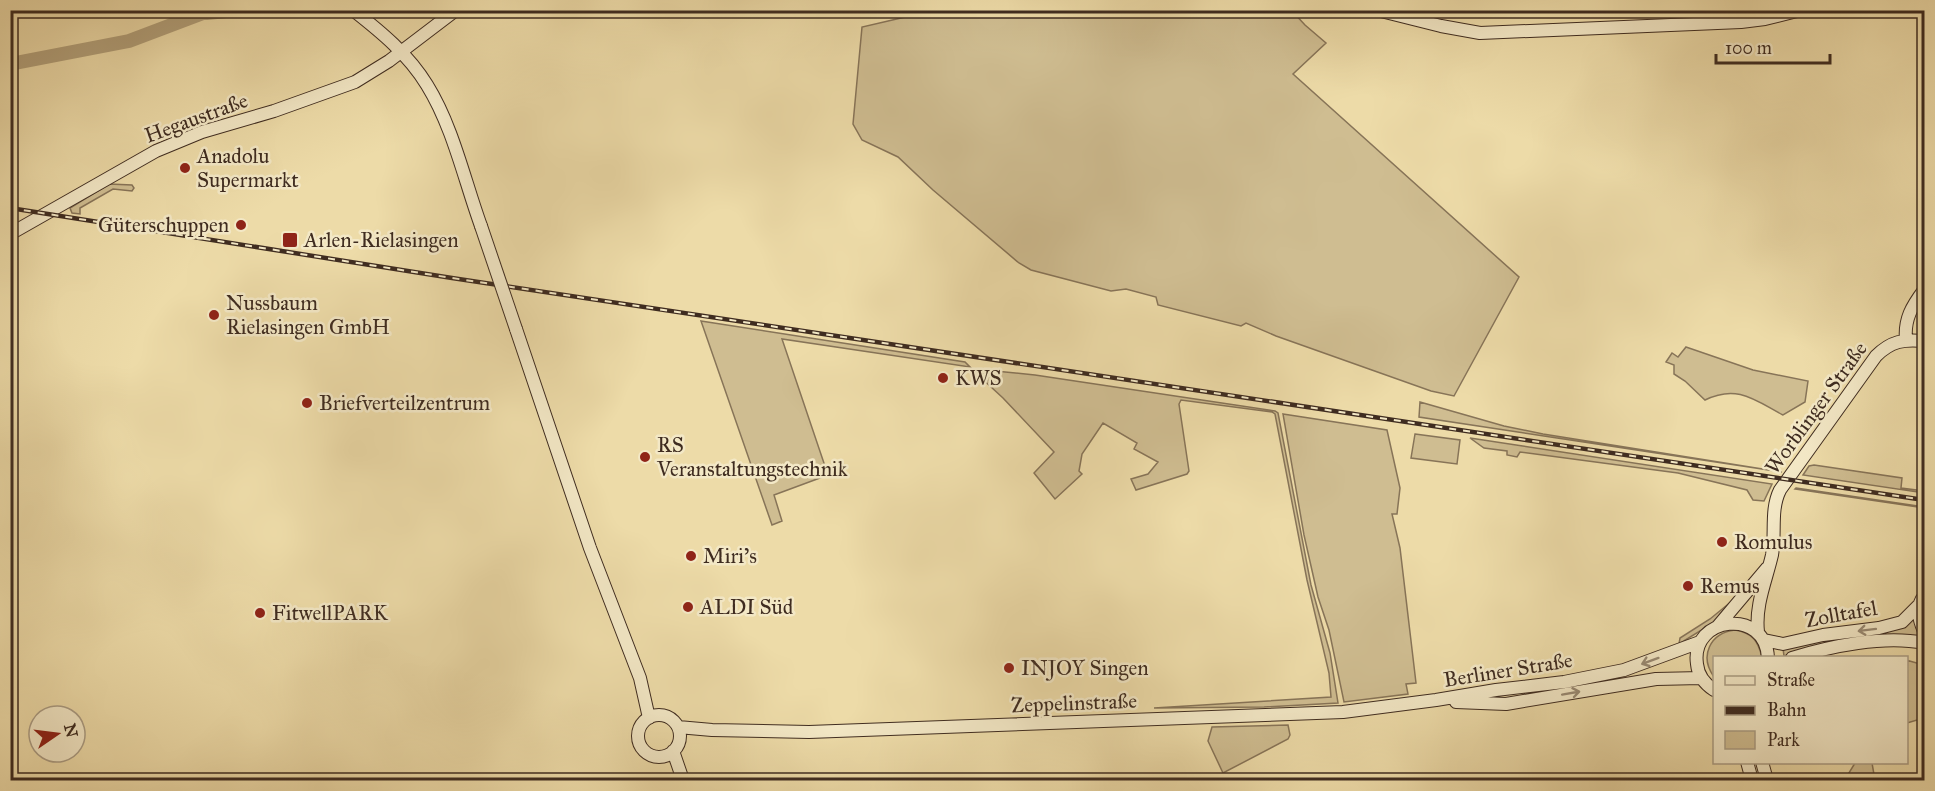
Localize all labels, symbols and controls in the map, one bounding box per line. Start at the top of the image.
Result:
scale bar [1716,27,1830,65]
text: 100 m [1725,37,1772,59]
street label: Hegaustraße [141,87,251,149]
place label: Anadolu Supermarkt [196,143,299,193]
marker: Anadolu Supermarkt [178,161,192,175]
place label: Güterschuppen [98,212,229,238]
marker: Güterschuppen [234,218,248,232]
place label: Arlen-Rielasingen [303,227,459,253]
marker: Arlen-Rielasingen [281,231,299,249]
place label: Nussbaum Rielasingen GmbH [226,290,390,340]
marker: Nussbaum Rielasingen GmbH [207,308,221,322]
street label: Worblinger Straße [1759,337,1873,479]
place label: KWS [955,365,1002,391]
marker: KWS [936,371,950,385]
place label: Briefverteilzentrum [319,390,491,416]
marker: Briefverteilzentrum [300,396,314,410]
place label: RS Veranstaltungstechnik [656,432,848,482]
marker: RS Veranstaltungstechnik [638,450,652,464]
place label: Romulus [1734,529,1812,555]
marker: Romulus [1715,535,1729,549]
place label: Miri's [703,543,757,569]
marker: Miri's [684,549,698,563]
place label: Remus [1700,573,1760,599]
marker: Remus [1681,579,1695,593]
place label: ALDI Süd [699,594,794,620]
street label: Zolltafel [1803,595,1879,633]
place label: FitwellPARK [272,600,389,626]
marker: ALDI Süd [681,600,695,614]
marker: FitwellPARK [253,606,267,620]
one-way arrow [1857,624,1877,635]
street label: Berliner Straße [1442,647,1575,693]
place label: INJOY Singen [1021,655,1149,681]
legend [1713,656,1908,764]
one-way arrow [1641,657,1660,668]
marker: INJOY Singen [1002,661,1016,675]
text: Straße [1767,669,1815,691]
one-way arrow [1561,687,1581,698]
street label: Zeppelinstraße [1011,688,1138,718]
text: Bahn [1767,699,1807,721]
north arrow [27,704,87,764]
text: N [60,722,82,740]
text: Park [1767,729,1800,751]

